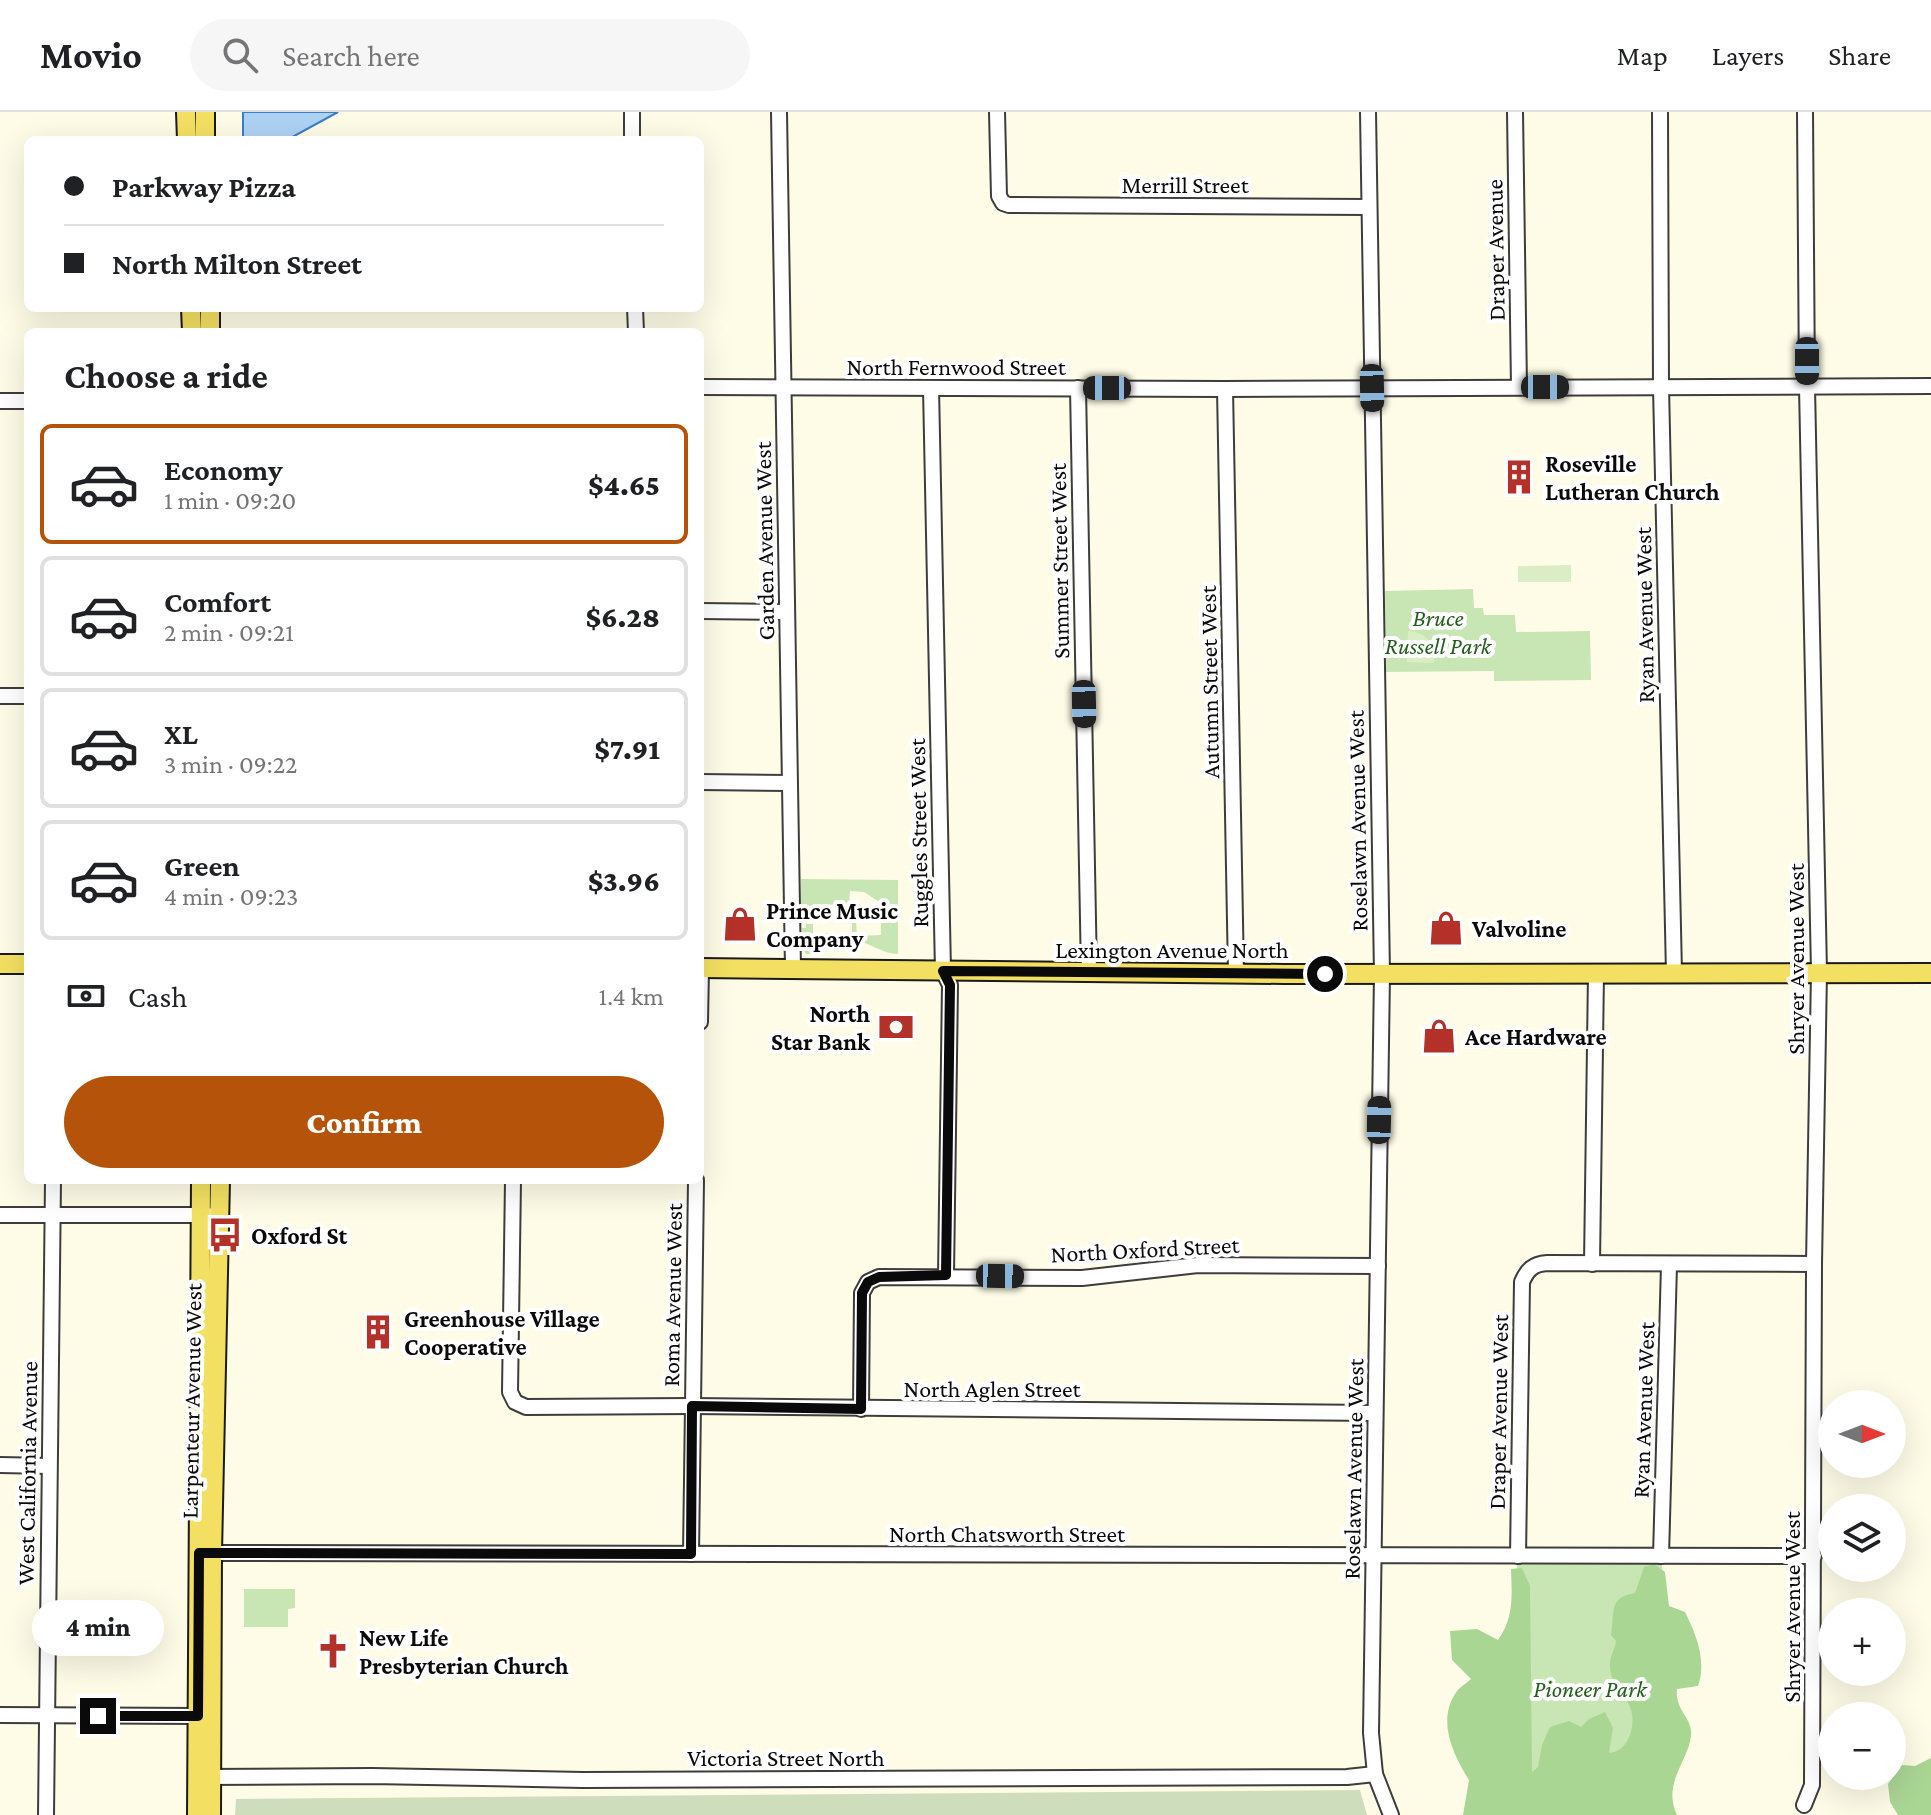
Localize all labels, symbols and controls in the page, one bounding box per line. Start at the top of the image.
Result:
search box [190,19,750,91]
icon: search [218,33,262,77]
text: Movio [40,34,142,76]
text: Search here [282,39,420,72]
text: Map [1617,40,1668,71]
text: Layers [1712,40,1784,71]
text: Share [1828,40,1891,71]
text: Parkway Pizza [112,170,296,203]
street label: Merrill Street [1121,171,1250,198]
street label: Draper Avenue [1480,179,1510,321]
text: North Milton Street [112,247,362,280]
car [1795,337,1819,385]
street label: North Fernwood Street [846,353,1067,380]
text: Choose a ride [64,356,268,396]
car [1360,364,1384,412]
car [1521,375,1569,399]
car [1083,376,1131,400]
street label: Garden Avenue West [749,440,779,641]
icon: car [68,448,140,520]
place label: Roseville Lutheran Church [1545,450,1720,505]
text: Economy [164,453,283,486]
building icon: Roseville Lutheran Church [1500,458,1538,496]
street label: Summer Street West [1044,462,1074,659]
text: $4.65 [588,468,660,501]
text: 1 min · 09:20 [164,486,296,515]
street label: Ryan Avenue West [1629,526,1659,703]
icon: car [68,580,140,652]
street label: Autumn Street West [1194,584,1224,779]
text: Comfort [164,585,271,618]
text: $6.28 [585,600,660,633]
park label: Bruce Russell Park [1385,604,1493,659]
text: 2 min · 09:21 [164,618,294,647]
car [1072,680,1096,728]
street label: Roselawn Avenue West [1342,709,1372,932]
icon: car [68,712,140,784]
text: XL [164,717,198,750]
text: $7.91 [594,732,660,765]
street label: Ruggles Street West [903,737,933,928]
text: 3 min · 09:22 [164,750,297,779]
icon: car [68,844,140,916]
text: Green [164,849,240,882]
street label: Shryer Avenue West [1782,862,1809,1055]
text: $3.96 [588,864,660,897]
text: 4 min · 09:23 [164,882,298,911]
place label: Prince Music Company [766,897,898,952]
shop icon: Prince Music Company [721,905,759,943]
shop icon: Valvoline [1427,909,1465,947]
place label: Valvoline [1471,915,1567,942]
street label: Lexington Avenue North [1055,936,1289,963]
route start [1307,956,1343,992]
icon: cash [64,974,108,1018]
text: Cash [128,980,187,1013]
text: 1.4 km [599,982,664,1011]
place label: North Star Bank [771,1000,871,1055]
bank icon: North Star Bank [877,1008,915,1046]
shop icon: Ace Hardware [1420,1017,1458,1055]
place label: Ace Hardware [1464,1023,1607,1050]
button: Confirm [64,1076,664,1168]
car [1367,1096,1391,1144]
street label: Roma Avenue West [657,1202,687,1387]
bus stop icon: Oxford St [206,1216,244,1254]
place label: Oxford St [251,1222,347,1249]
street label: North Oxford Street [1050,1231,1241,1267]
car [976,1264,1024,1288]
street label: Larpenteur Avenue West [175,1282,207,1519]
place label: Greenhouse Village Cooperative [404,1305,600,1360]
building icon: Greenhouse Village Cooperative [359,1313,397,1351]
street label: Draper Avenue West [1483,1313,1513,1510]
street label: Ryan Avenue West [1626,1320,1660,1499]
street label: Roselawn Avenue West [1338,1357,1368,1580]
street label: West California Avenue [12,1361,42,1585]
street label: North Aglen Street [904,1375,1082,1402]
north arrow [1818,1390,1906,1478]
map controls [1818,1390,1906,1790]
button: layers [1818,1494,1906,1582]
street label: Shryer Avenue West [1778,1510,1805,1703]
street label: North Chatsworth Street [889,1520,1126,1547]
button: + [1818,1598,1906,1686]
callout: 4 min [32,1600,164,1656]
text: 4 min [66,1613,130,1642]
place label: New Life Presbyterian Church [359,1624,569,1679]
church icon: New Life Presbyterian Church [314,1632,352,1670]
park label: Pioneer Park [1533,1675,1648,1702]
route end [80,1698,116,1734]
button: − [1818,1702,1906,1790]
street label: Victoria Street North [687,1744,885,1771]

